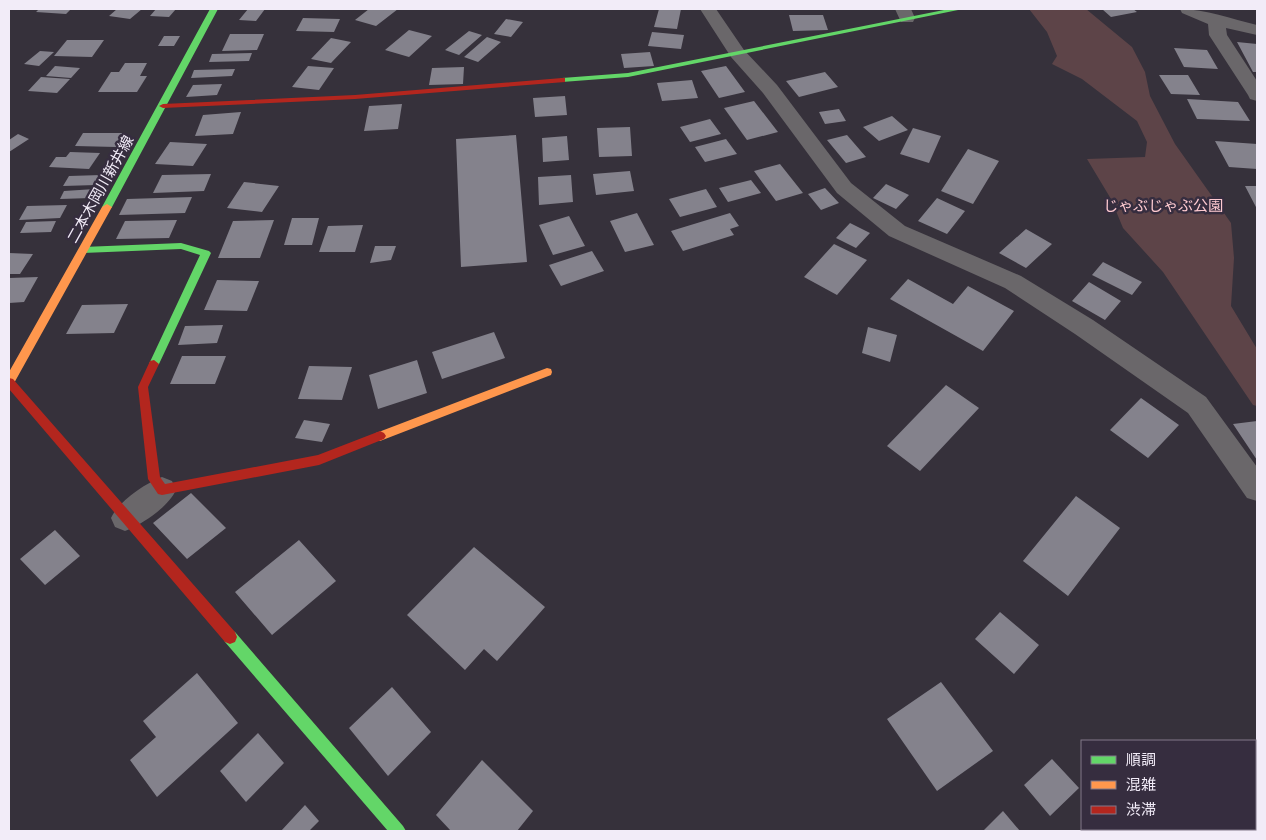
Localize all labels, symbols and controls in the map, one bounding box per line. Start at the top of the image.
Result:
street label: 二本木岡川新井線 [63,132,137,246]
park label: じゃぶじゃぶ公園 [1103,197,1223,214]
legend [1081,740,1256,830]
text: 順調 [1126,751,1156,768]
text: 混雑 [1126,776,1156,793]
text: 渋滞 [1126,801,1156,818]

